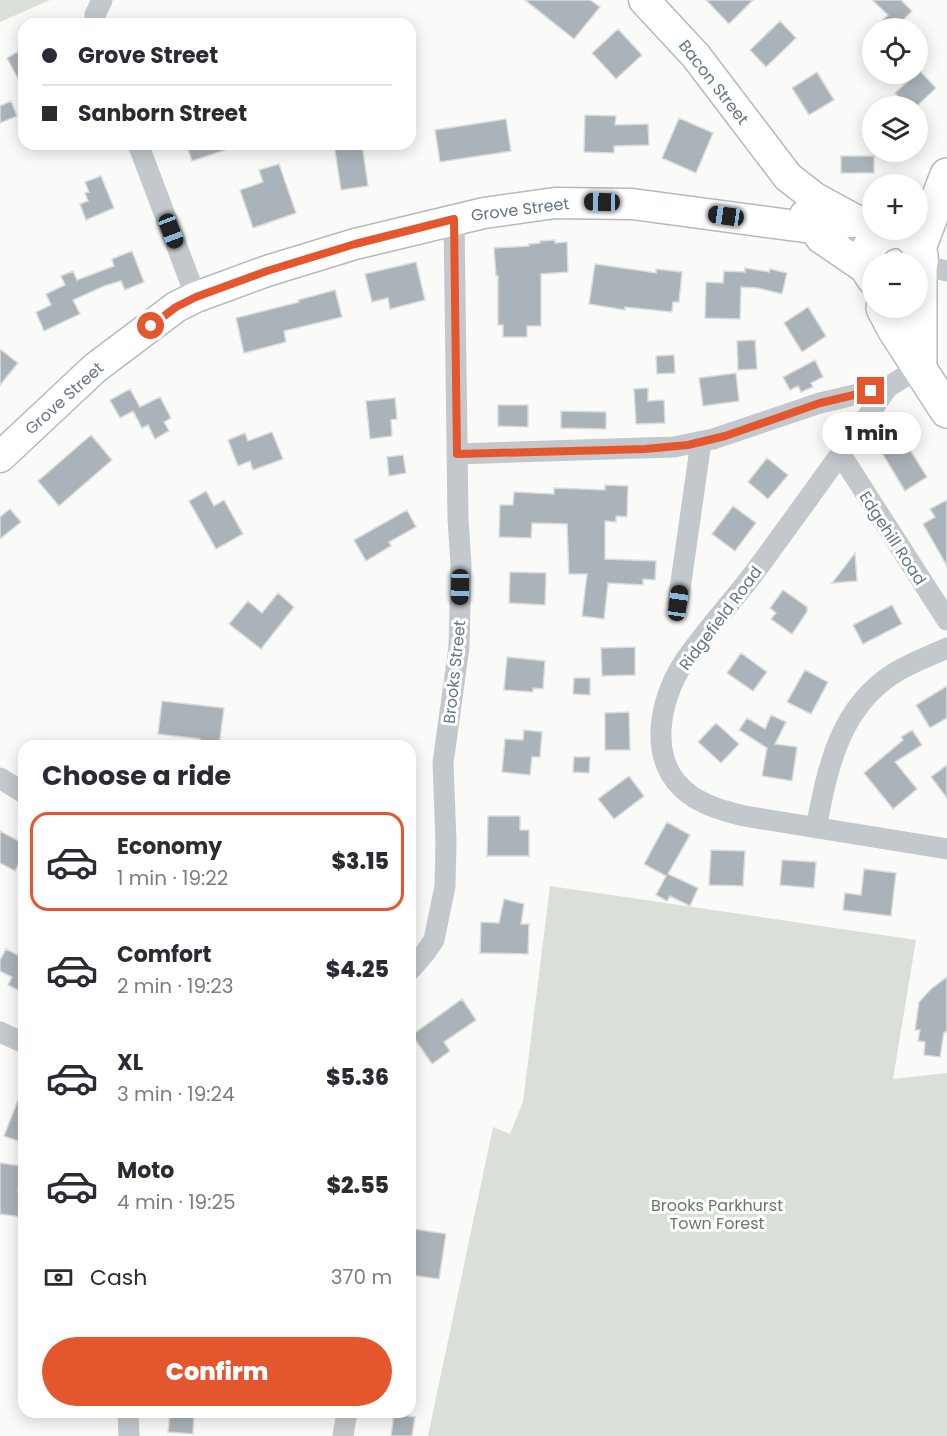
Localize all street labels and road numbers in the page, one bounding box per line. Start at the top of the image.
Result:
street label: Bacon Street [673,35,754,130]
street label: Grove Street [470,192,571,227]
street label: Grove Street [20,357,109,440]
street label: Edgehill Road [854,487,932,590]
street label: Ridgefield Road [674,561,767,675]
street label: Brooks Street [438,619,471,725]

